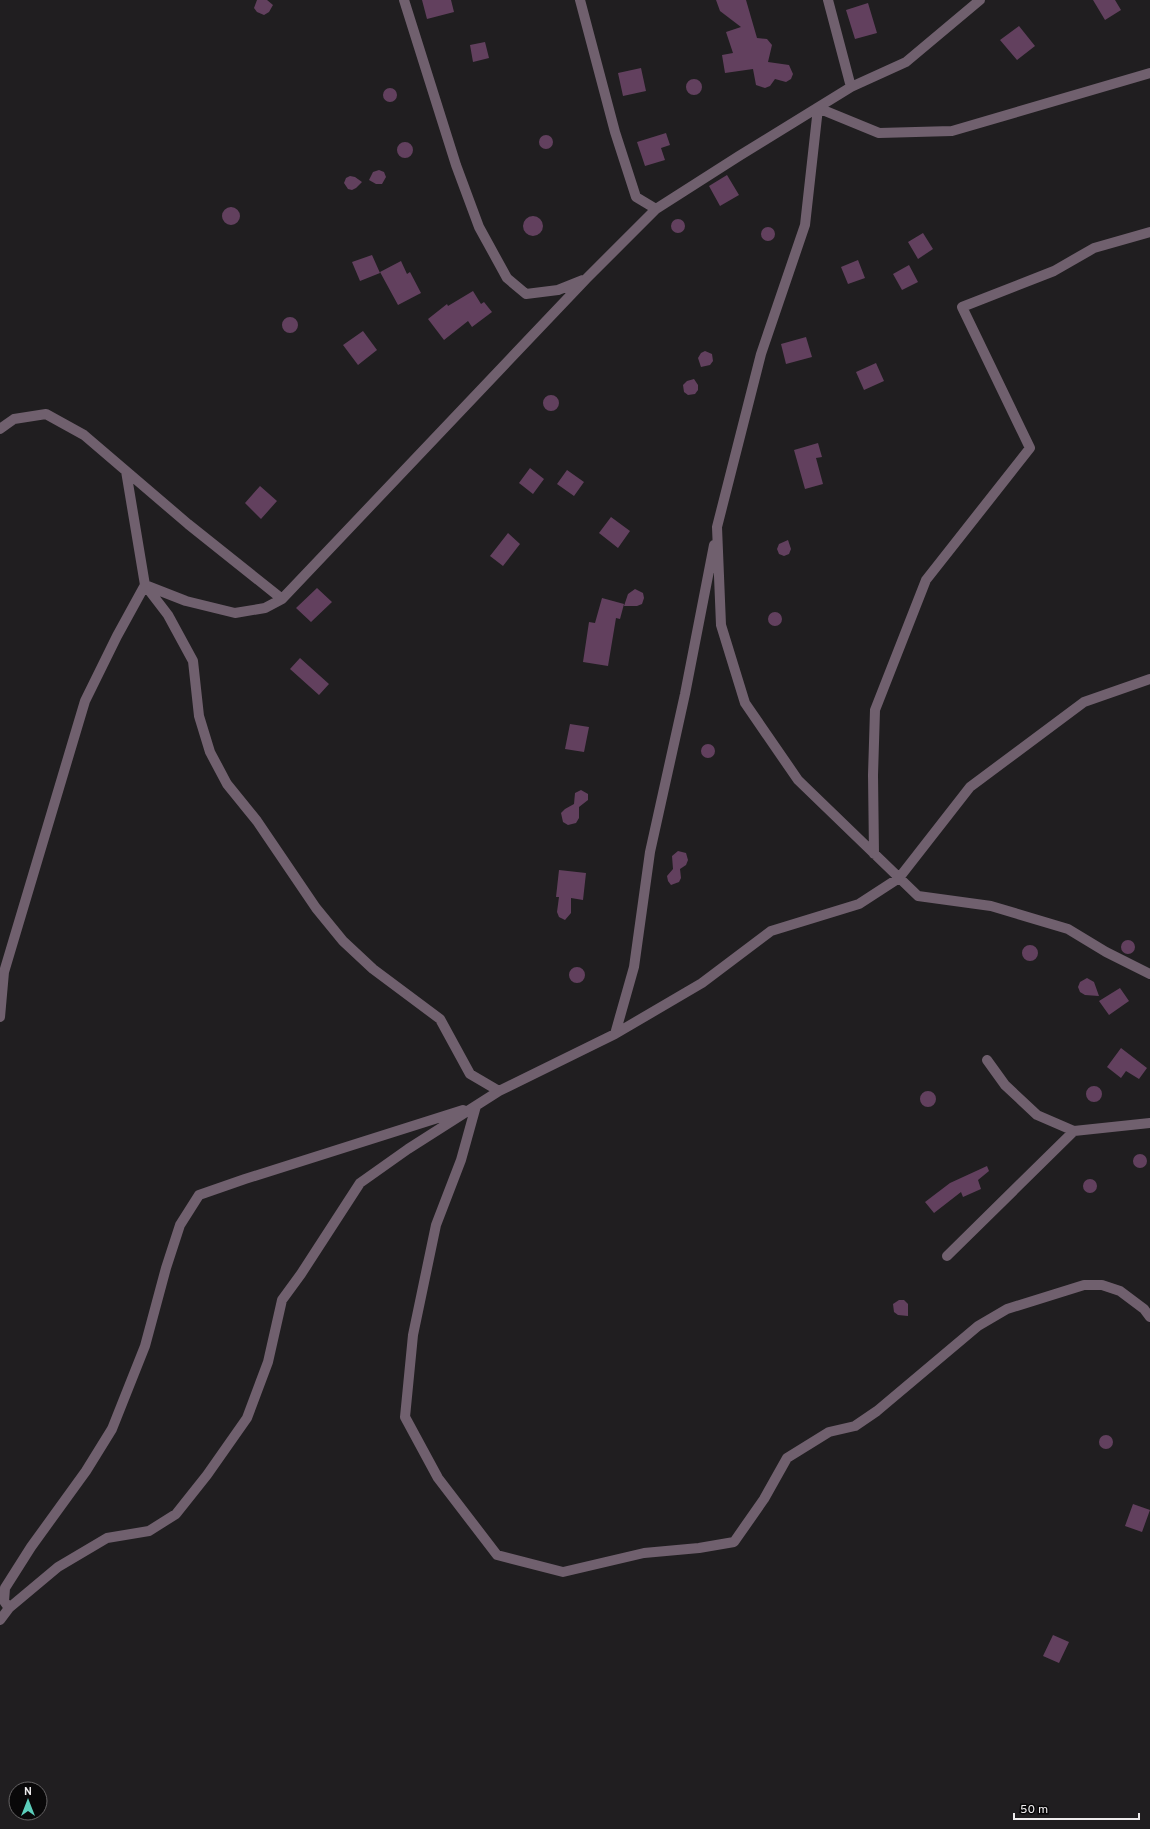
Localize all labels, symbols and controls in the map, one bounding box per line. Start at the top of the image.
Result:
north arrow [8,1781,48,1821]
text: N [24,1785,32,1799]
scale bar [1014,1795,1139,1821]
text: 50 m [1020,1802,1048,1818]

